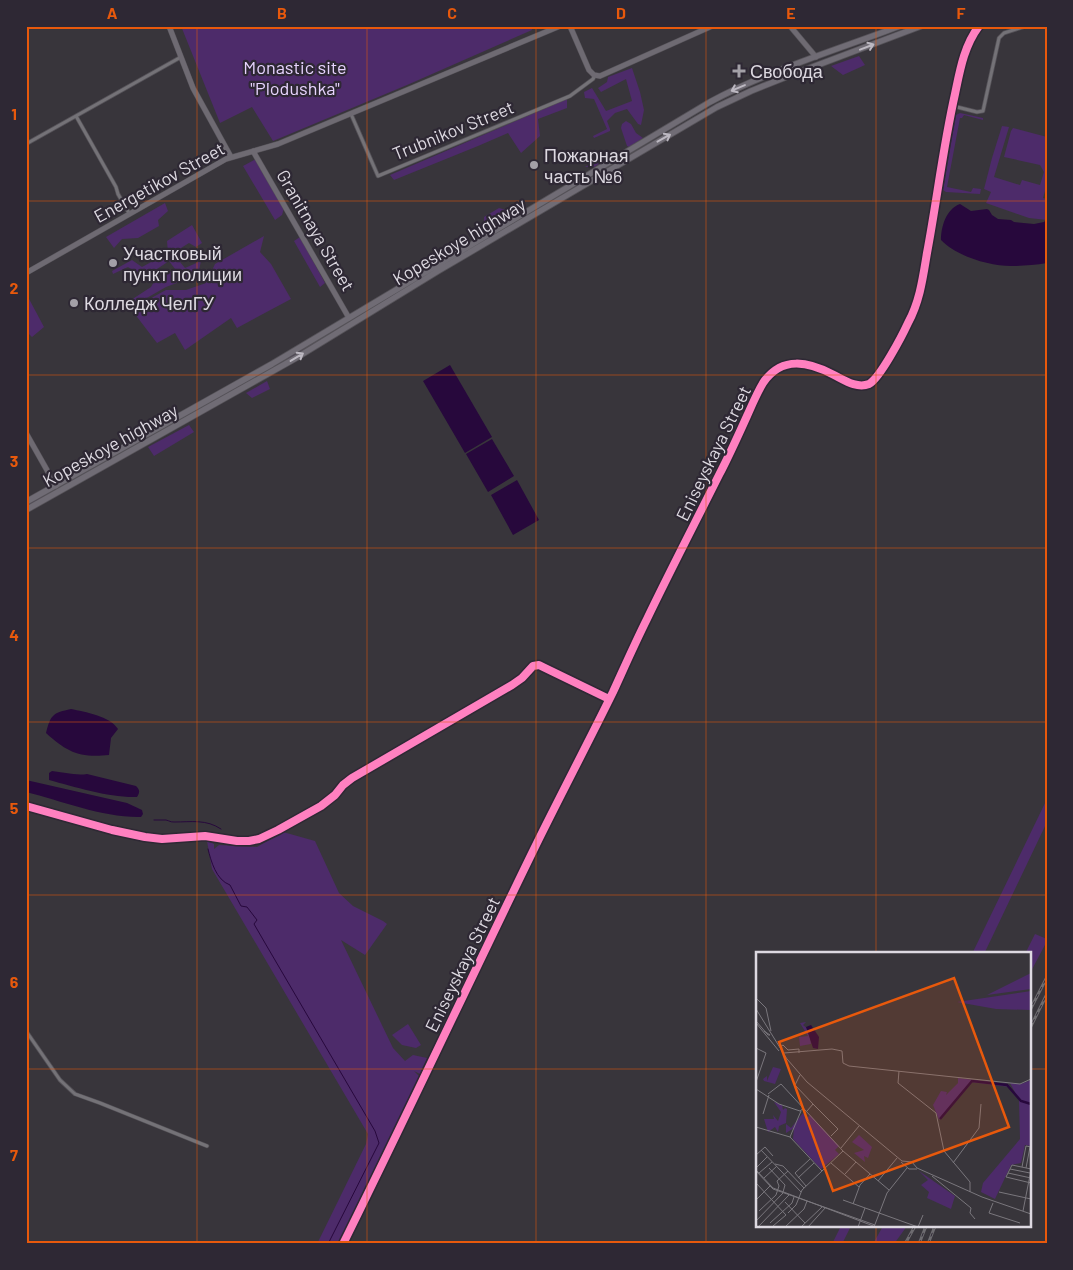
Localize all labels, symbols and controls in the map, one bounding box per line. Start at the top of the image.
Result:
text: A [107,3,118,22]
text: B [277,3,287,22]
text: C [447,3,457,22]
text: D [616,3,626,22]
text: E [786,3,796,22]
text: F [957,3,966,22]
one-way arrow [858,42,874,51]
park label: Monastic site "Plodushka" [243,56,347,99]
place label: Свобода [750,60,824,82]
marker: Свобода [732,64,746,78]
one-way arrow [731,84,746,93]
street label: Trubnikov Street [389,96,517,164]
text: 1 [11,104,17,123]
one-way arrow [657,132,671,142]
street label: Energetikov Street [90,137,228,227]
place label: Пожарная часть №6 [544,144,629,187]
marker: Пожарная часть №6 [528,159,540,171]
street label: Granitnaya Street [272,165,360,295]
street label: Kopeskoye highway [388,193,530,289]
place label: Участковый пункт полиции [123,242,242,285]
marker: Участковый пункт полиции [107,257,119,269]
text: 2 [10,278,19,297]
place label: Колледж ЧелГУ [84,292,215,314]
marker: Колледж ЧелГУ [68,297,80,309]
one-way arrow [290,352,304,362]
street label: Eniseyskaya Street [671,382,755,524]
street label: Kopeskoye highway [38,399,182,491]
text: 3 [10,451,18,470]
text: 4 [9,625,19,644]
text: 5 [10,798,19,817]
street label: Eniseyskaya Street [420,893,504,1035]
inset map [756,952,1030,1228]
text: 6 [10,972,19,991]
text: 7 [10,1145,18,1164]

